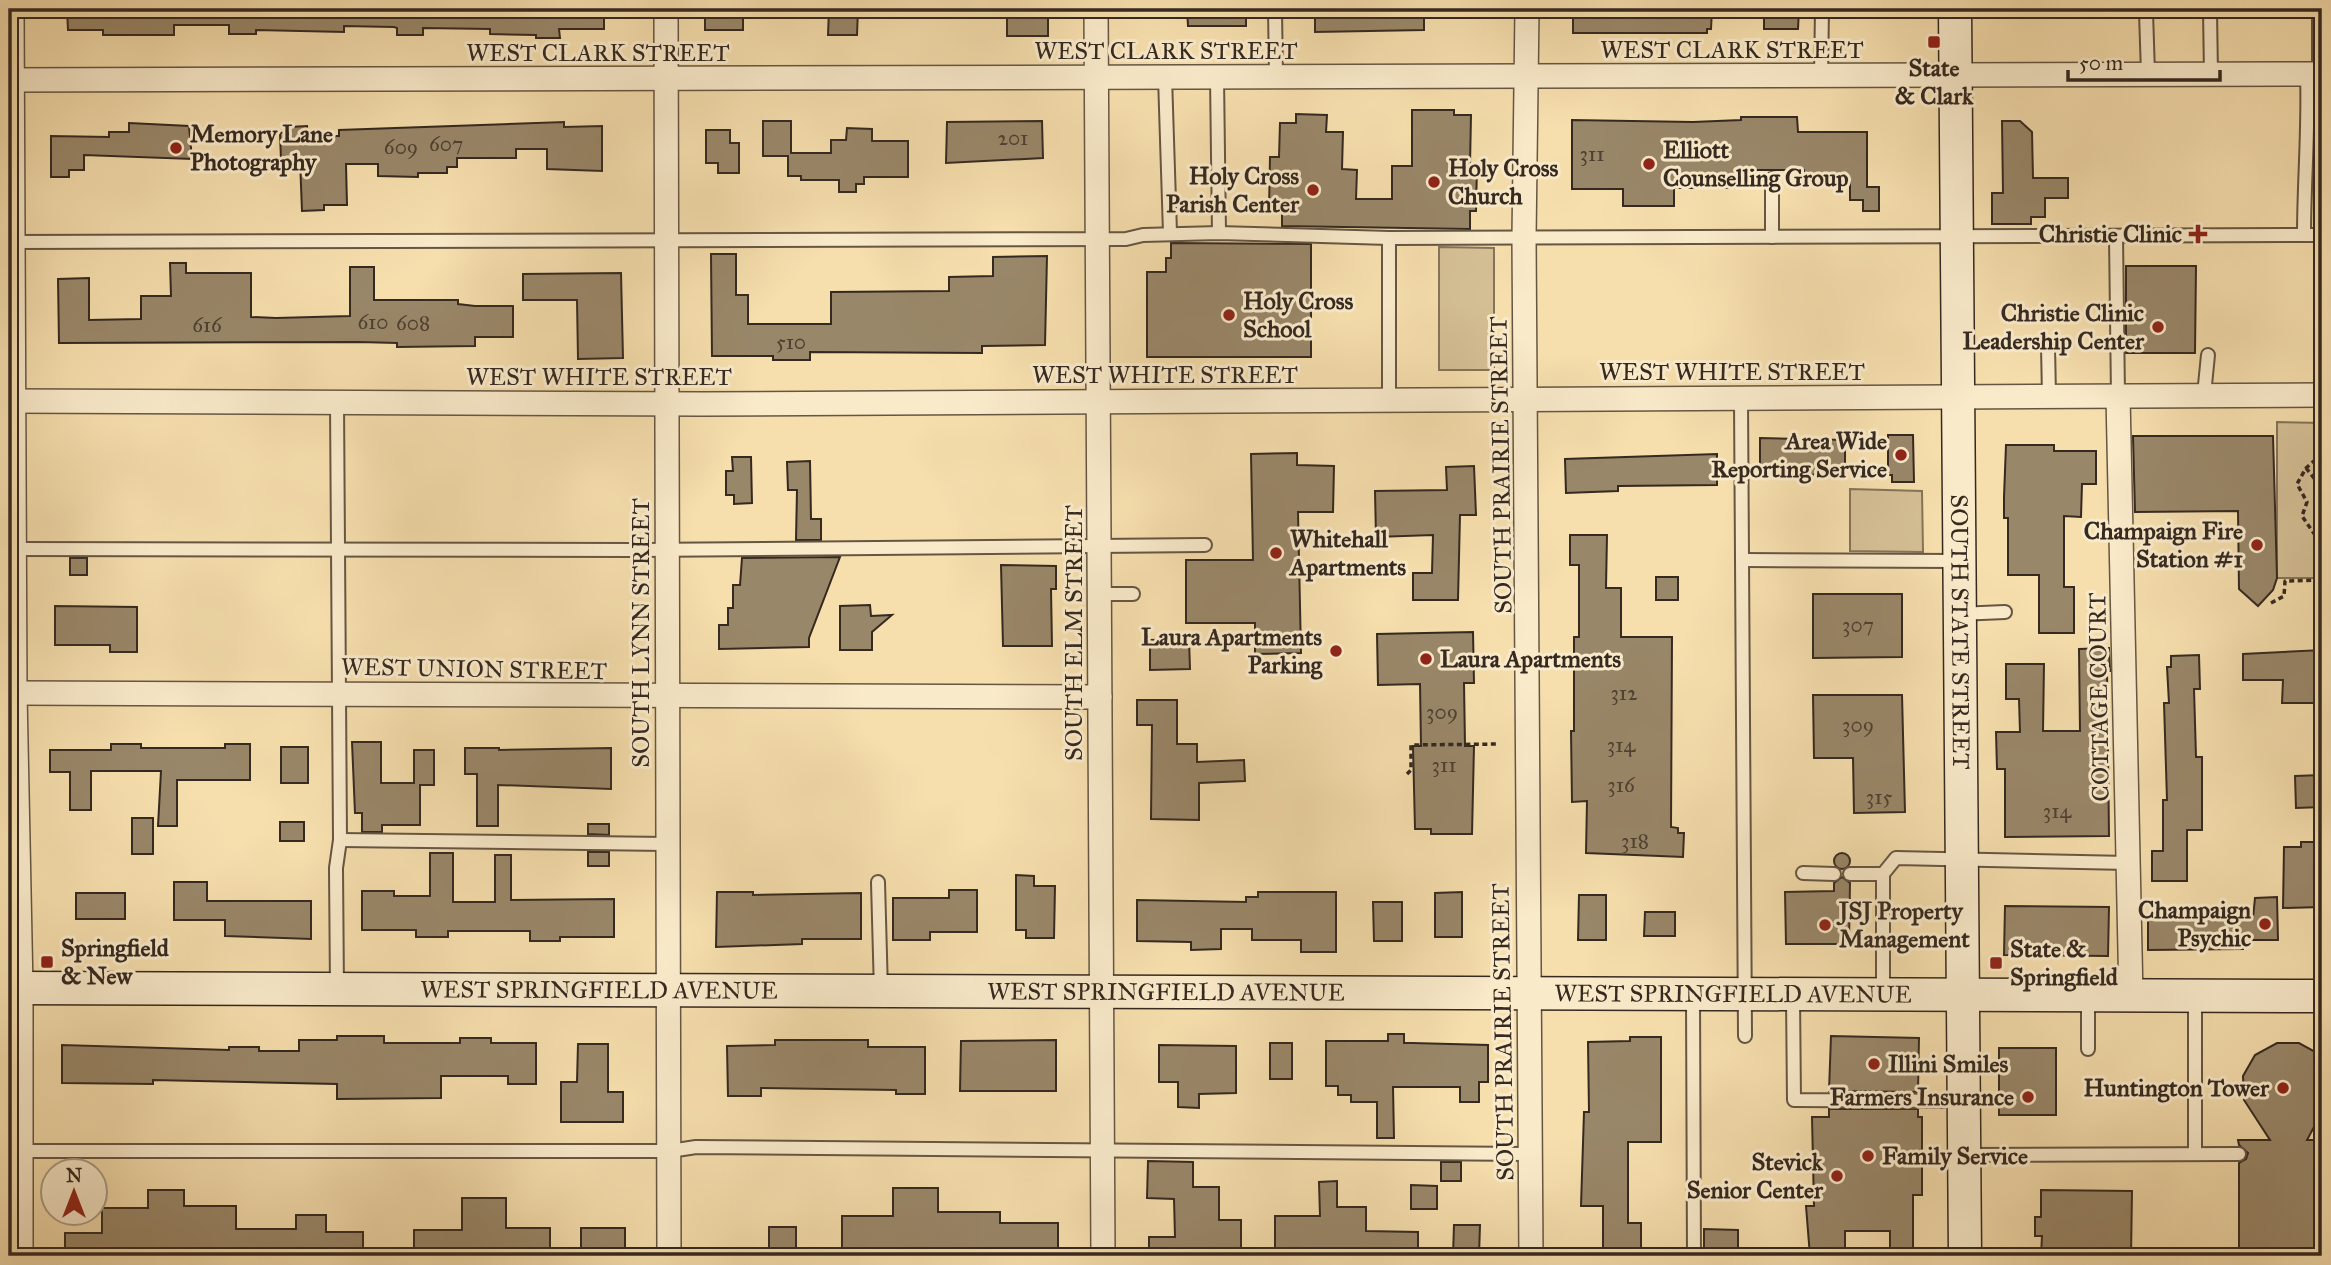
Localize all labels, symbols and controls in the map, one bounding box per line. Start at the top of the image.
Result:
marker: State & Clark [1926,34,1942,50]
street label: WEST CLARK STREET [1600,35,1864,65]
street label: WEST CLARK STREET [1034,36,1298,66]
street label: WEST CLARK STREET [466,38,730,68]
scale bar [2068,38,2221,82]
text: 50 m [2079,50,2124,76]
place label: State & Clark [1895,53,1974,111]
place label: Memory Lane Photography [190,119,333,177]
house number: 201 [998,125,1028,151]
house number: 607 [429,131,463,157]
house number: 609 [384,134,418,160]
place label: Elliott Counselling Group [1663,135,1849,193]
marker: Memory Lane Photography [168,140,184,156]
house number: 311 [1580,141,1605,167]
place label: Holy Cross Church [1448,153,1558,211]
marker: Elliott Counselling Group [1641,156,1657,172]
place label: Holy Cross Parish Center [1166,161,1300,219]
marker: Holy Cross Church [1426,174,1442,190]
marker: Holy Cross Parish Center [1305,182,1321,198]
place label: Christie Clinic [2039,219,2182,249]
marker: Christie Clinic [2188,224,2208,244]
place label: Holy Cross School [1243,286,1353,344]
place label: Christie Clinic Leadership Center [1963,298,2145,356]
marker: Holy Cross School [1221,307,1237,323]
house number: 610 [357,309,389,335]
house number: 608 [396,310,430,336]
house number: 616 [192,312,223,338]
street label: SOUTH PRAIRIE STREET [1483,316,1519,614]
marker: Christie Clinic Leadership Center [2150,319,2166,335]
house number: 510 [776,329,806,355]
street label: WEST WHITE STREET [1599,357,1865,387]
street label: WEST WHITE STREET [1032,360,1298,390]
street label: WEST WHITE STREET [466,362,732,392]
place label: Area Wide Reporting Service [1711,426,1887,484]
marker: Area Wide Reporting Service [1893,447,1909,463]
street label: SOUTH STATE STREET [1944,494,1976,770]
street label: SOUTH LYNN STREET [626,498,656,768]
street label: SOUTH ELM STREET [1059,505,1089,761]
place label: Champaign Fire Station #1 [2084,516,2244,574]
place label: Whitehall Apartments [1288,524,1406,582]
marker: Champaign Fire Station #1 [2249,537,2265,553]
marker: Whitehall Apartments [1268,545,1284,561]
street label: COTTAGE COURT [2082,592,2116,802]
house number: 307 [1842,612,1874,638]
place label: Laura Apartments Parking [1141,622,1323,680]
marker: Laura Apartments Parking [1328,643,1344,659]
place label: Laura Apartments [1440,644,1621,674]
marker: Laura Apartments [1418,651,1434,667]
street label: WEST UNION STREET [341,652,607,686]
house number: 312 [1610,680,1638,706]
house number: 309 [1426,699,1458,725]
house number: 309 [1842,712,1874,738]
house number: 314 [1607,732,1636,758]
house number: 311 [1432,752,1457,778]
house number: 316 [1607,772,1636,798]
house number: 315 [1866,784,1892,810]
house number: 314 [2043,798,2072,824]
house number: 318 [1621,828,1649,854]
street label: SOUTH PRAIRIE STREET [1485,883,1521,1181]
place label: Champaign Psychic [2138,895,2251,953]
place label: JSJ Property Management [1836,896,1970,954]
marker: Champaign Psychic [2257,916,2273,932]
marker: JSJ Property Management [1817,917,1833,933]
place label: Springfield & New [61,933,170,991]
place label: State & Springfield [2010,934,2119,992]
marker: Springfield & New [39,954,55,970]
marker: State & Springfield [1988,955,2004,971]
street label: WEST SPRINGFIELD AVENUE [420,974,778,1006]
street label: WEST SPRINGFIELD AVENUE [987,976,1345,1008]
street label: WEST SPRINGFIELD AVENUE [1554,978,1912,1010]
place label: Illini Smiles [1888,1049,2009,1079]
marker: Illini Smiles [1866,1056,1882,1072]
place label: Huntington Tower [2084,1073,2270,1103]
marker: Huntington Tower [2275,1080,2291,1096]
place label: Farmers Insurance [1830,1082,2014,1112]
marker: Farmers Insurance [2020,1089,2036,1105]
place label: Family Service [1882,1141,2028,1171]
place label: Stevick Senior Center [1687,1147,1824,1205]
marker: Family Service [1860,1148,1876,1164]
north arrow [38,1156,108,1226]
text: N [66,1164,82,1187]
marker: Stevick Senior Center [1829,1168,1845,1184]

